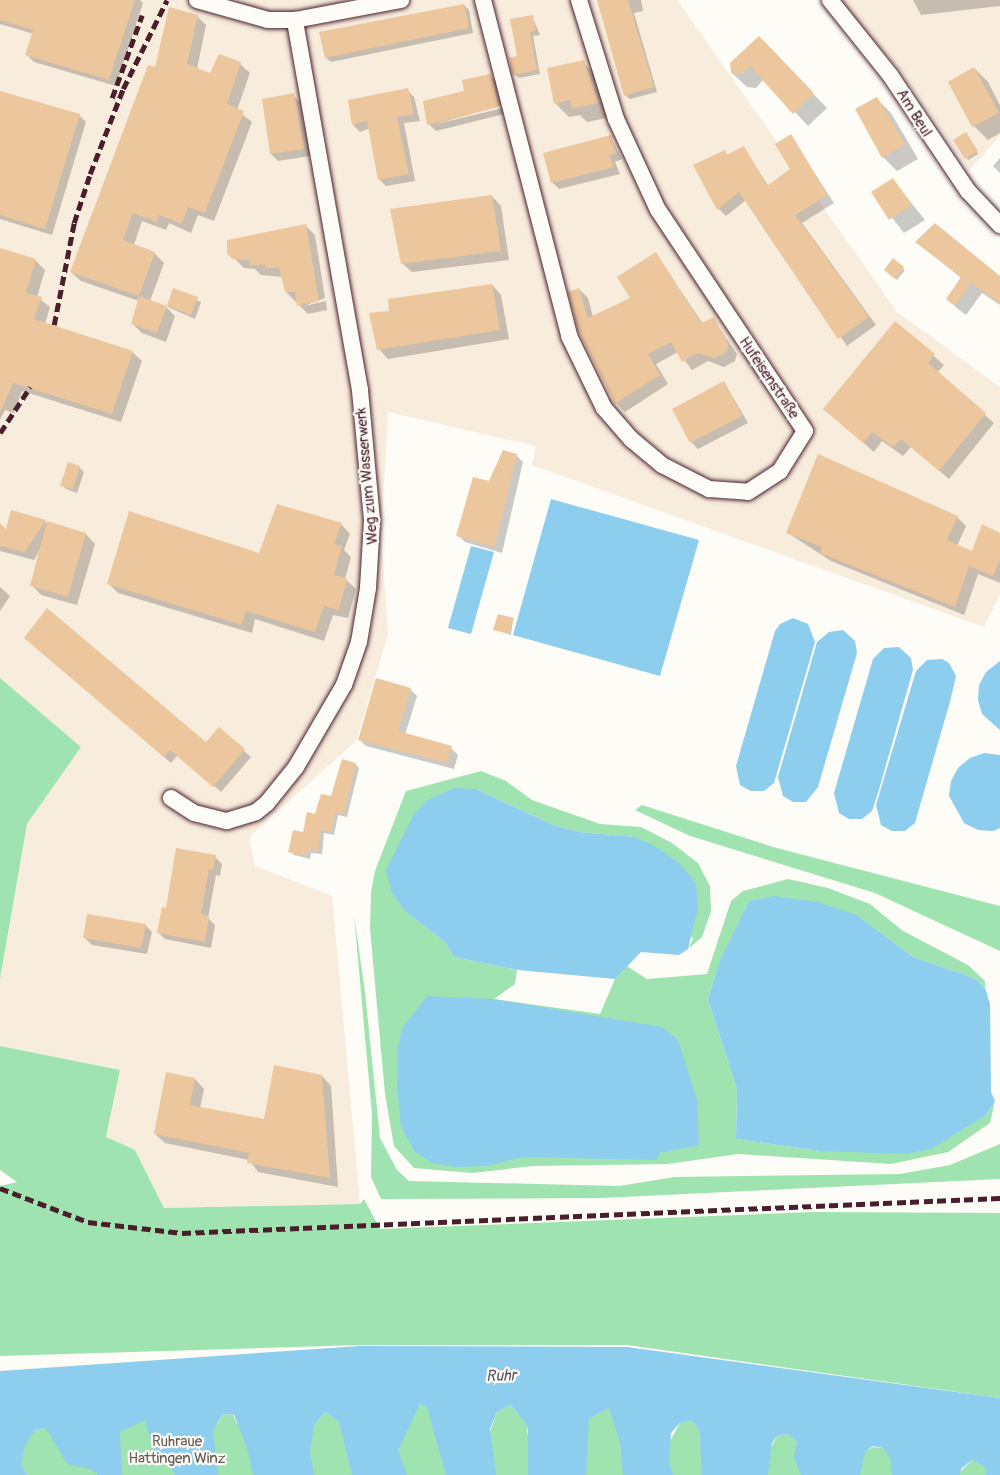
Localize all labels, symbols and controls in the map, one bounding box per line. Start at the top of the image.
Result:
street label: Am Beul [892,86,936,140]
street label: Hufeisenstraße [735,334,803,422]
street label: Weg zum Wasserwerk [352,407,382,545]
water label: Ruhr [485,1366,517,1386]
park label: Ruhraue Hattingen Winz [128,1432,226,1467]

